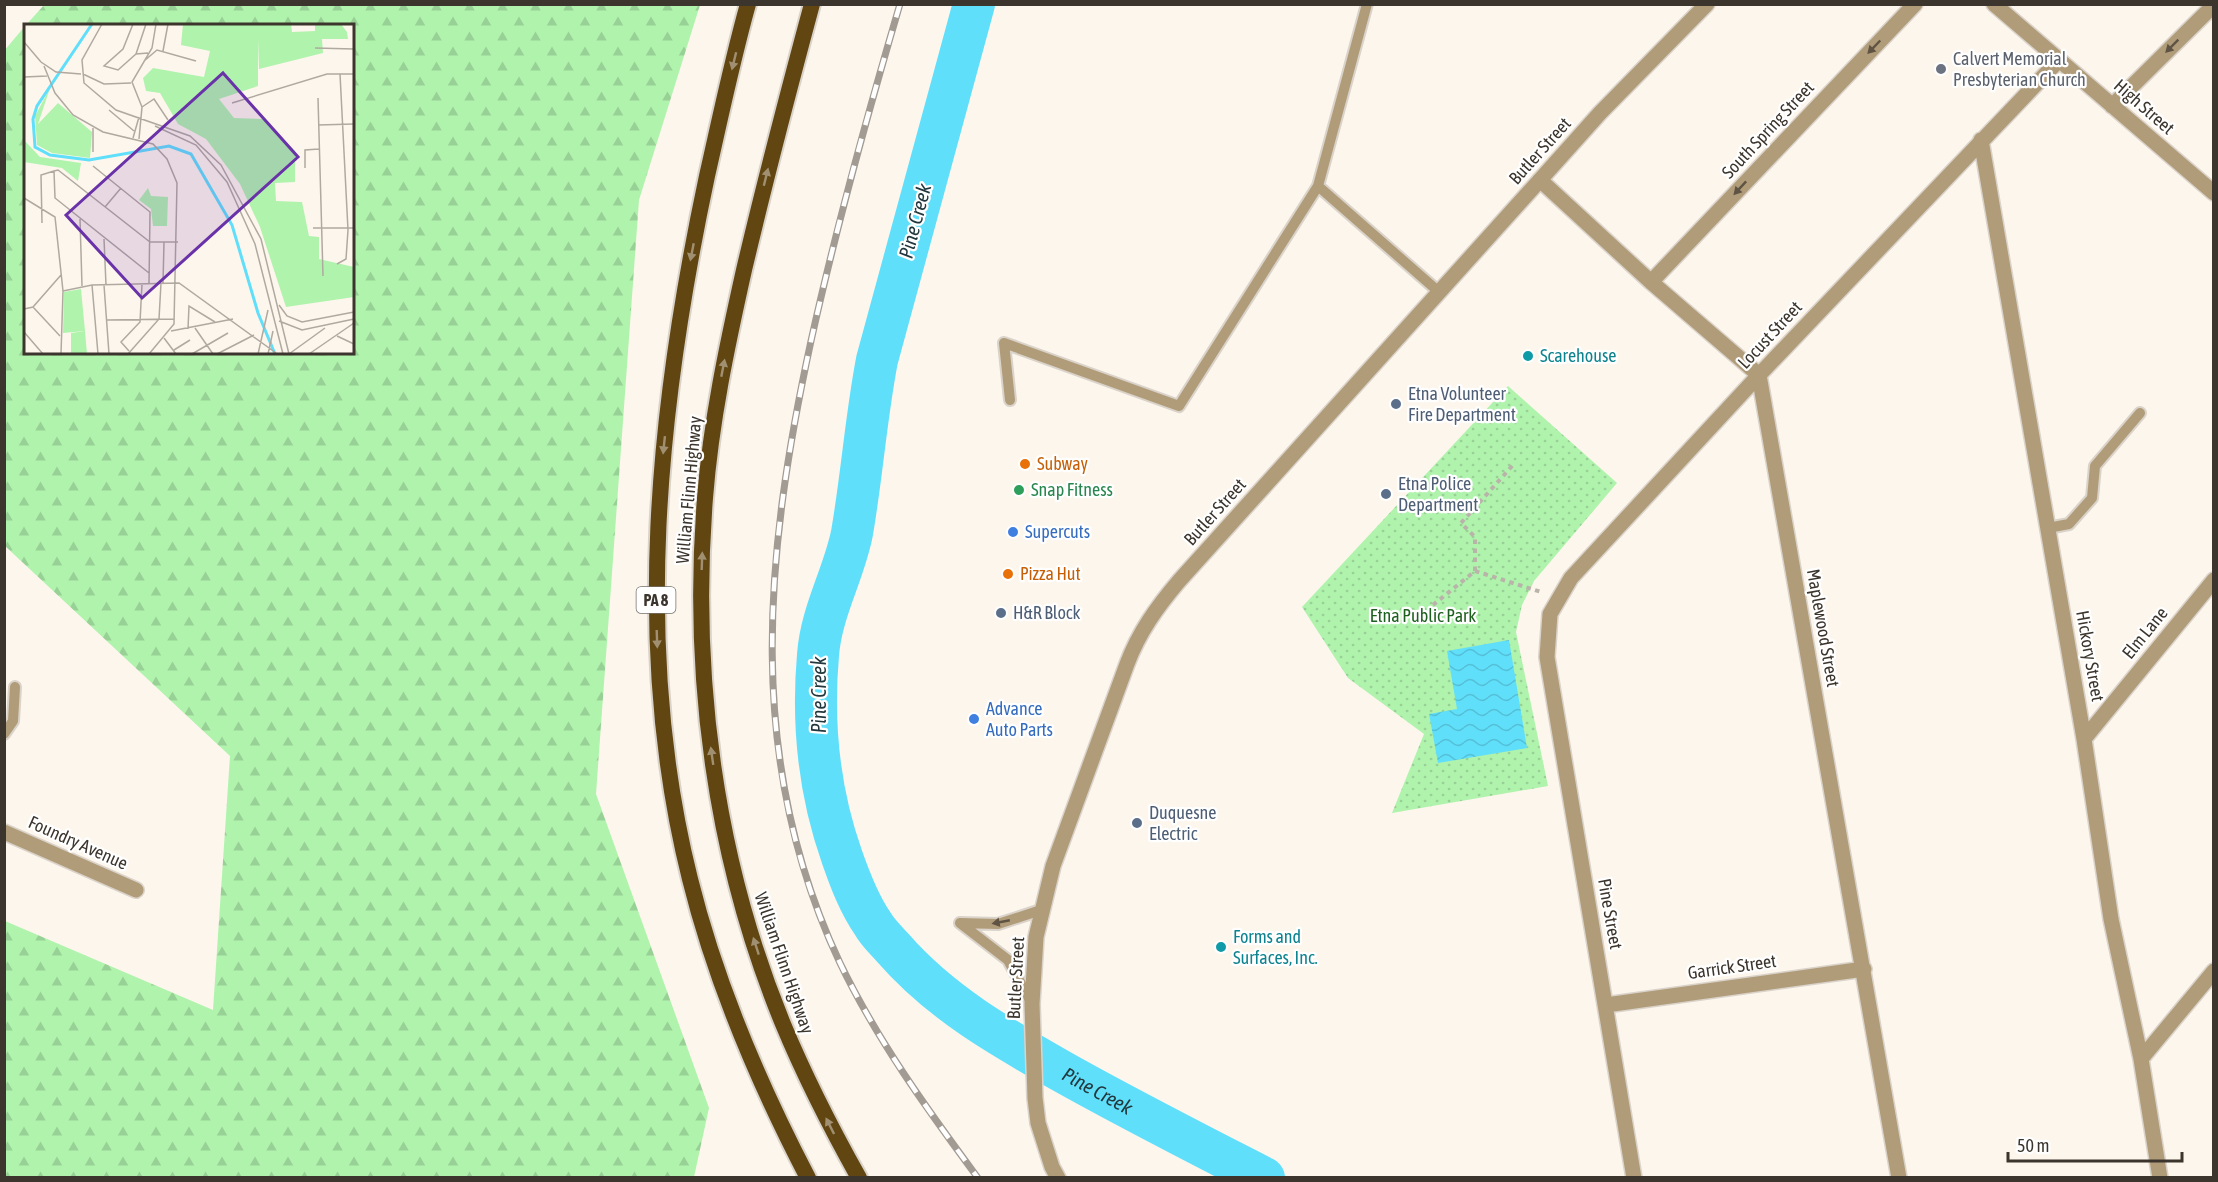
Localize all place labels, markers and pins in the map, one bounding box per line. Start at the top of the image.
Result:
place label: Calvert Memorial Presbyterian Church [1953,48,2086,90]
marker: Calvert Memorial Presbyterian Church [1934,62,1948,76]
place label: Scarehouse [1540,345,1616,366]
marker: Scarehouse [1521,349,1535,363]
place label: Etna Volunteer Fire Department [1408,383,1516,425]
marker: Etna Volunteer Fire Department [1389,397,1403,411]
place label: Subway [1037,453,1088,474]
marker: Subway [1018,457,1032,471]
place label: Etna Police Department [1398,473,1479,515]
place label: Snap Fitness [1031,479,1113,500]
marker: Snap Fitness [1012,483,1026,497]
marker: Etna Police Department [1379,487,1393,501]
place label: Supercuts [1025,521,1090,542]
marker: Supercuts [1006,525,1020,539]
place label: Pizza Hut [1020,563,1081,584]
marker: Pizza Hut [1001,567,1015,581]
place label: H&R Block [1013,602,1081,623]
marker: H&R Block [994,606,1008,620]
place label: Advance Auto Parts [986,698,1053,740]
marker: Advance Auto Parts [967,712,981,726]
place label: Duquesne Electric [1149,802,1216,844]
marker: Duquesne Electric [1130,816,1144,830]
place label: Forms and Surfaces, Inc. [1233,926,1318,968]
marker: Forms and Surfaces, Inc. [1214,940,1228,954]

